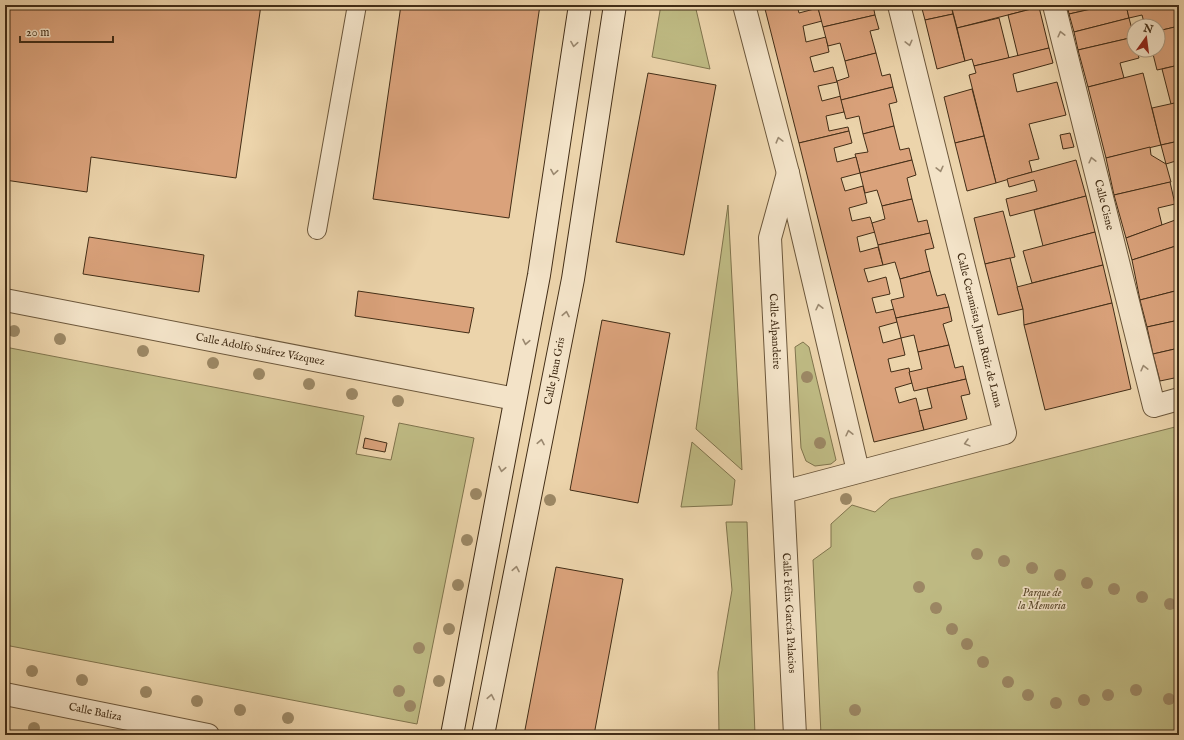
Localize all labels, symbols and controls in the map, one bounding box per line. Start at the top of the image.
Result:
scale bar [20,18,113,44]
north arrow [1126,18,1166,58]
text: N [1141,21,1155,37]
text: 20 m [26,25,49,40]
one-way arrow [1057,31,1066,38]
one-way arrow [570,40,579,47]
one-way arrow [904,40,912,46]
one-way arrow [775,136,784,143]
one-way arrow [1089,157,1097,164]
one-way arrow [935,166,943,172]
one-way arrow [550,169,559,175]
street label: Calle Cisne [1091,178,1117,232]
street label: Calle Ceramista Juan Ruiz de Luna [953,251,1005,409]
street label: Calle Alpandeire [766,293,784,370]
one-way arrow [816,304,824,310]
one-way arrow [562,311,570,317]
street label: Calle Adolfo Suárez Vázquez [195,330,326,369]
street label: Calle Juan Gris [541,336,568,406]
one-way arrow [522,339,531,345]
one-way arrow [1141,365,1149,371]
one-way arrow [846,430,854,436]
one-way arrow [964,438,970,446]
one-way arrow [536,439,545,445]
one-way arrow [498,466,507,473]
street label: Calle Félix García Palacios [779,553,799,674]
one-way arrow [511,566,520,572]
park label: Parque de la Memoria [1018,586,1066,613]
one-way arrow [486,694,494,700]
street label: Calle Baliza [67,700,123,724]

